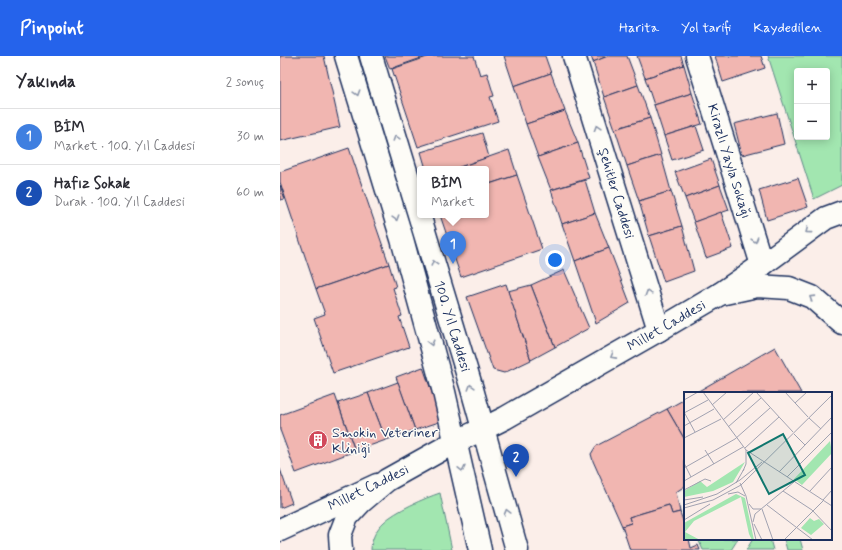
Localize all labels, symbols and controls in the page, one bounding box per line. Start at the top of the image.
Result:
text: Pinpoint [20,16,84,41]
text: Harita [619,19,659,37]
text: Yol tarifi [681,19,731,37]
text: Kaydedilen [753,19,822,37]
map controls [794,68,830,140]
button: + [794,68,830,104]
text: Yakında [16,71,76,93]
text: 2 sonuç [226,74,264,91]
one-way arrow [352,90,361,97]
street label: Kirazlı Yayla Sokağı [703,102,755,221]
button: − [794,104,830,140]
text: BİM [54,118,85,138]
one-way arrow [593,125,602,132]
text: 1 [26,128,32,145]
text: 30 m [237,128,264,145]
one-way arrow [392,135,401,142]
text: Market · 100. Yıl Caddesi [54,138,195,155]
street label: Şehitler Caddesi [594,146,638,241]
popup [417,166,489,218]
text: Hafız Sokak [54,174,130,194]
text: BİM [431,174,462,194]
text: 2 [26,184,32,201]
text: 60 m [236,184,264,201]
text: Durak · 100. Yıl Caddesi [54,194,185,211]
text: Market [431,194,475,211]
one-way arrow [391,214,400,221]
one-way arrow [806,226,813,233]
pin: 1 [440,231,466,264]
one-way arrow [750,237,759,244]
your location [545,250,565,270]
one-way arrow [430,260,439,267]
street label: 100. Yıl Caddesi [430,279,474,374]
one-way arrow [644,289,653,296]
street label: Millet Caddesi [624,296,709,356]
one-way arrow [809,296,816,303]
one-way arrow [426,339,435,346]
one-way arrow [610,351,617,358]
one-way arrow [467,384,476,391]
inset map [684,392,832,540]
place label: Smokin Veteriner Kliniği [332,424,438,458]
building icon: Smokin Veteriner Kliniği [307,429,329,451]
pin: 2 [503,444,529,477]
street label: Millet Caddesi [325,461,412,515]
one-way arrow [457,466,465,472]
one-way arrow [503,509,512,516]

